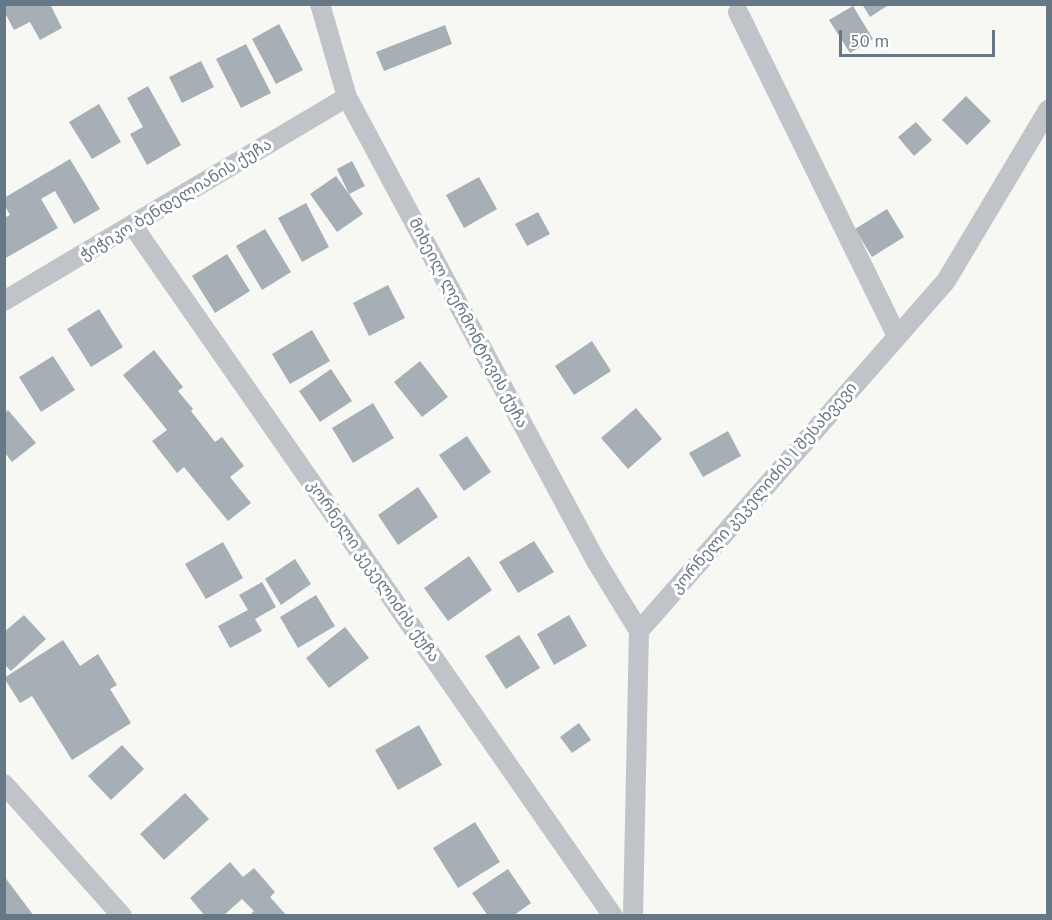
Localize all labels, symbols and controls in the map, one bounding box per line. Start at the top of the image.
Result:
scale bar [842,18,998,56]
text: 50 m [850,29,889,52]
street label: ჭიჭიკო ბენდელიანის ქუჩა [77,135,275,265]
street label: მიხეილ ლერმონტოვის ქუჩა [404,215,532,431]
street label: კორნელი კეკელიძის I შესახვევი [667,379,861,597]
street label: კორნელი კეკელიძის ქუჩა [303,476,443,666]

